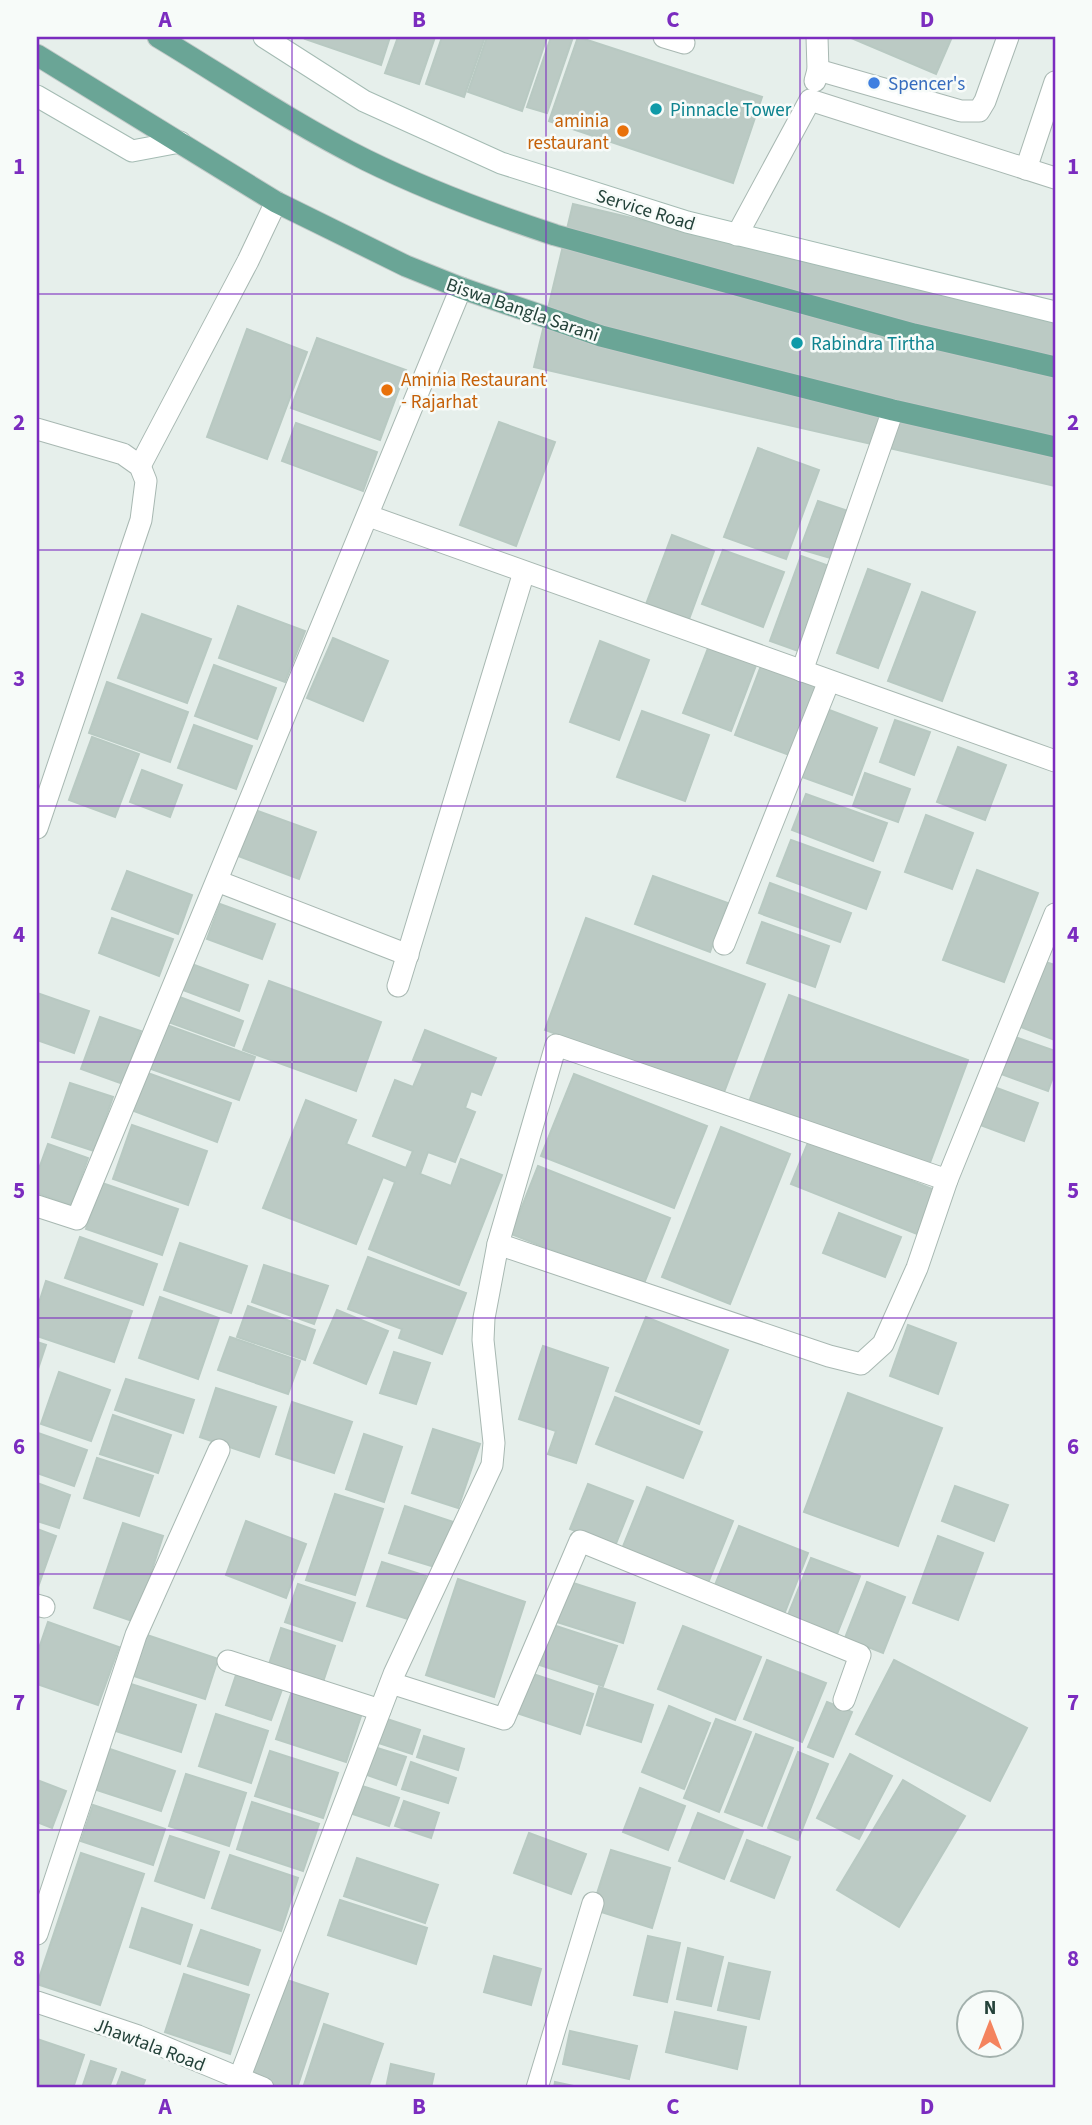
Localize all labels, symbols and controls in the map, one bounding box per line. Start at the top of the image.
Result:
text: A [157,3,172,36]
text: B [412,3,426,36]
text: C [666,3,680,36]
text: D [920,3,934,36]
place label: Spencer's [888,71,965,98]
marker: Spencer's [866,75,882,91]
place label: Pinnacle Tower [670,97,792,124]
marker: Pinnacle Tower [648,101,664,117]
place label: aminia restaurant [527,108,610,157]
marker: aminia restaurant [615,123,631,139]
text: 1 [13,150,25,183]
text: 1 [1067,150,1079,183]
street label: Service Road [593,183,699,238]
street label: Biswa Bangla Sarani [442,272,603,349]
place label: Rabindra Tirtha [811,331,935,358]
marker: Rabindra Tirtha [789,335,805,351]
place label: Aminia Restaurant - Rajarhat [401,367,547,416]
marker: Aminia Restaurant - Rajarhat [379,382,395,398]
text: 2 [13,406,25,439]
text: 2 [1067,406,1079,439]
text: 3 [13,662,25,695]
text: 3 [1067,662,1079,695]
text: 4 [13,918,25,951]
text: 4 [1067,918,1079,951]
text: 5 [13,1174,25,1207]
text: 5 [1067,1174,1079,1207]
text: 6 [13,1430,25,1463]
text: 6 [1067,1430,1079,1463]
text: 7 [13,1686,25,1719]
text: 7 [1067,1686,1079,1719]
text: 8 [13,1942,25,1975]
text: 8 [1067,1942,1079,1975]
north arrow [956,1988,1026,2058]
text: N [984,1995,996,2022]
street label: Jhawtala Road [90,2012,209,2079]
text: A [157,2090,172,2123]
text: B [412,2090,426,2123]
text: C [666,2090,680,2123]
text: D [920,2090,934,2123]

